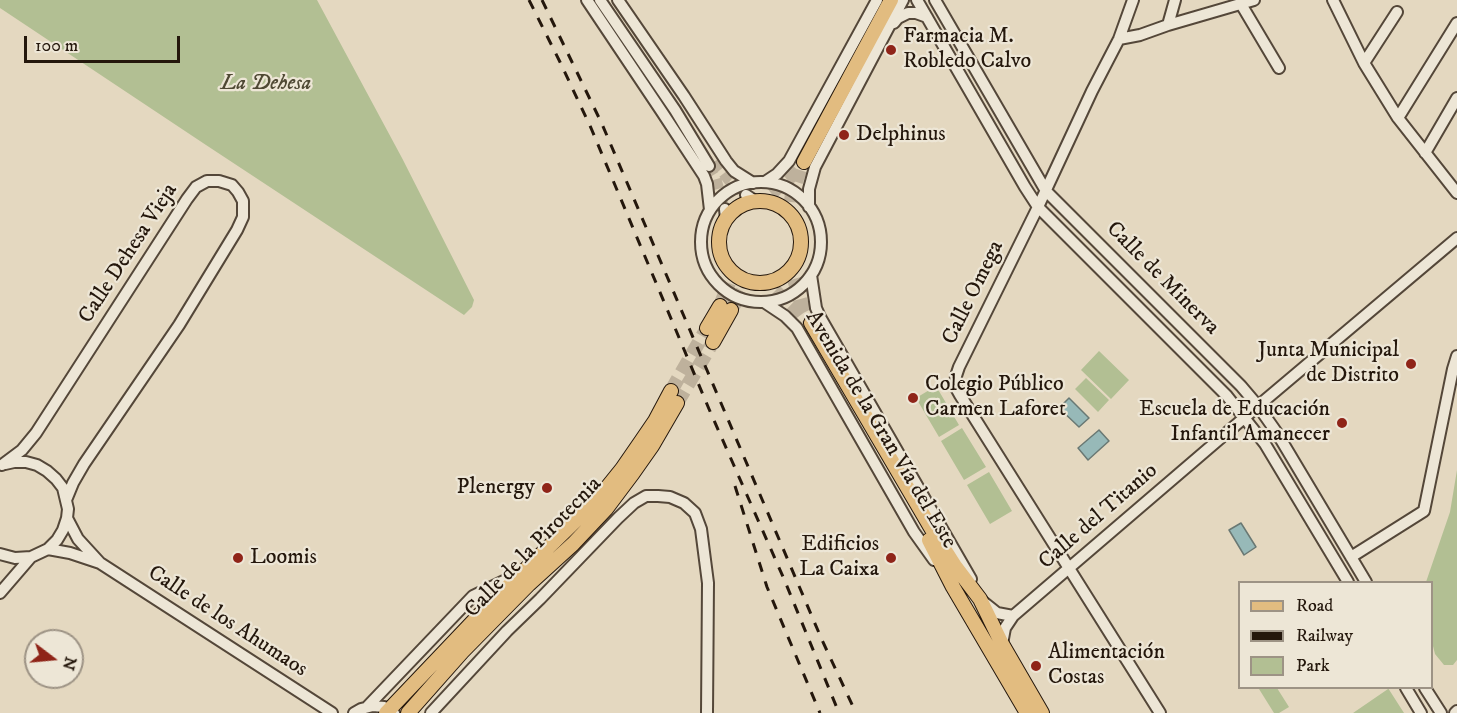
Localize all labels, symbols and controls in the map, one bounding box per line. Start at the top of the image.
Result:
scale bar [27,24,183,62]
place label: Farmacia M. Robledo Calvo [903,24,1031,76]
text: 100 m [35,35,78,57]
marker: Farmacia M. Robledo Calvo [884,43,898,57]
park label: La Dehesa [221,71,311,97]
place label: Delphinus [856,122,946,148]
marker: Delphinus [837,128,851,142]
street label: Calle Dehesa Vieja [74,179,184,329]
street label: Calle de Minerva [1100,217,1224,341]
street label: Calle Omega [938,237,1010,349]
street label: Avenida de la Gran Vía del Este [798,306,962,554]
place label: Junta Municipal de Distrito [1258,338,1399,390]
marker: Junta Municipal de Distrito [1404,357,1418,371]
place label: Colegio Público Carmen Laforet [925,372,1066,424]
marker: Colegio Público Carmen Laforet [906,391,920,405]
place label: Escuela de Educación Infantil Amanecer [1139,397,1330,448]
marker: Escuela de Educación Infantil Amanecer [1335,416,1349,430]
street label: Calle del Titanio [1034,458,1164,576]
street label: Calle de la Pirotecnia [460,472,608,624]
place label: Plenergy [457,475,535,501]
marker: Plenergy [540,481,554,495]
place label: Edificios La Caixa [799,532,879,584]
place label: Loomis [250,545,317,571]
marker: Loomis [231,551,245,565]
marker: Edificios La Caixa [884,551,898,565]
street label: Calle de los Ahumaos [142,561,312,683]
legend [1238,581,1433,689]
text: Road [1296,595,1333,617]
text: Railway [1296,625,1353,647]
north arrow [24,629,84,689]
place label: Alimentación Costas [1048,640,1165,692]
text: N [58,654,81,672]
text: Park [1296,655,1330,677]
marker: Alimentación Costas [1029,659,1043,673]

